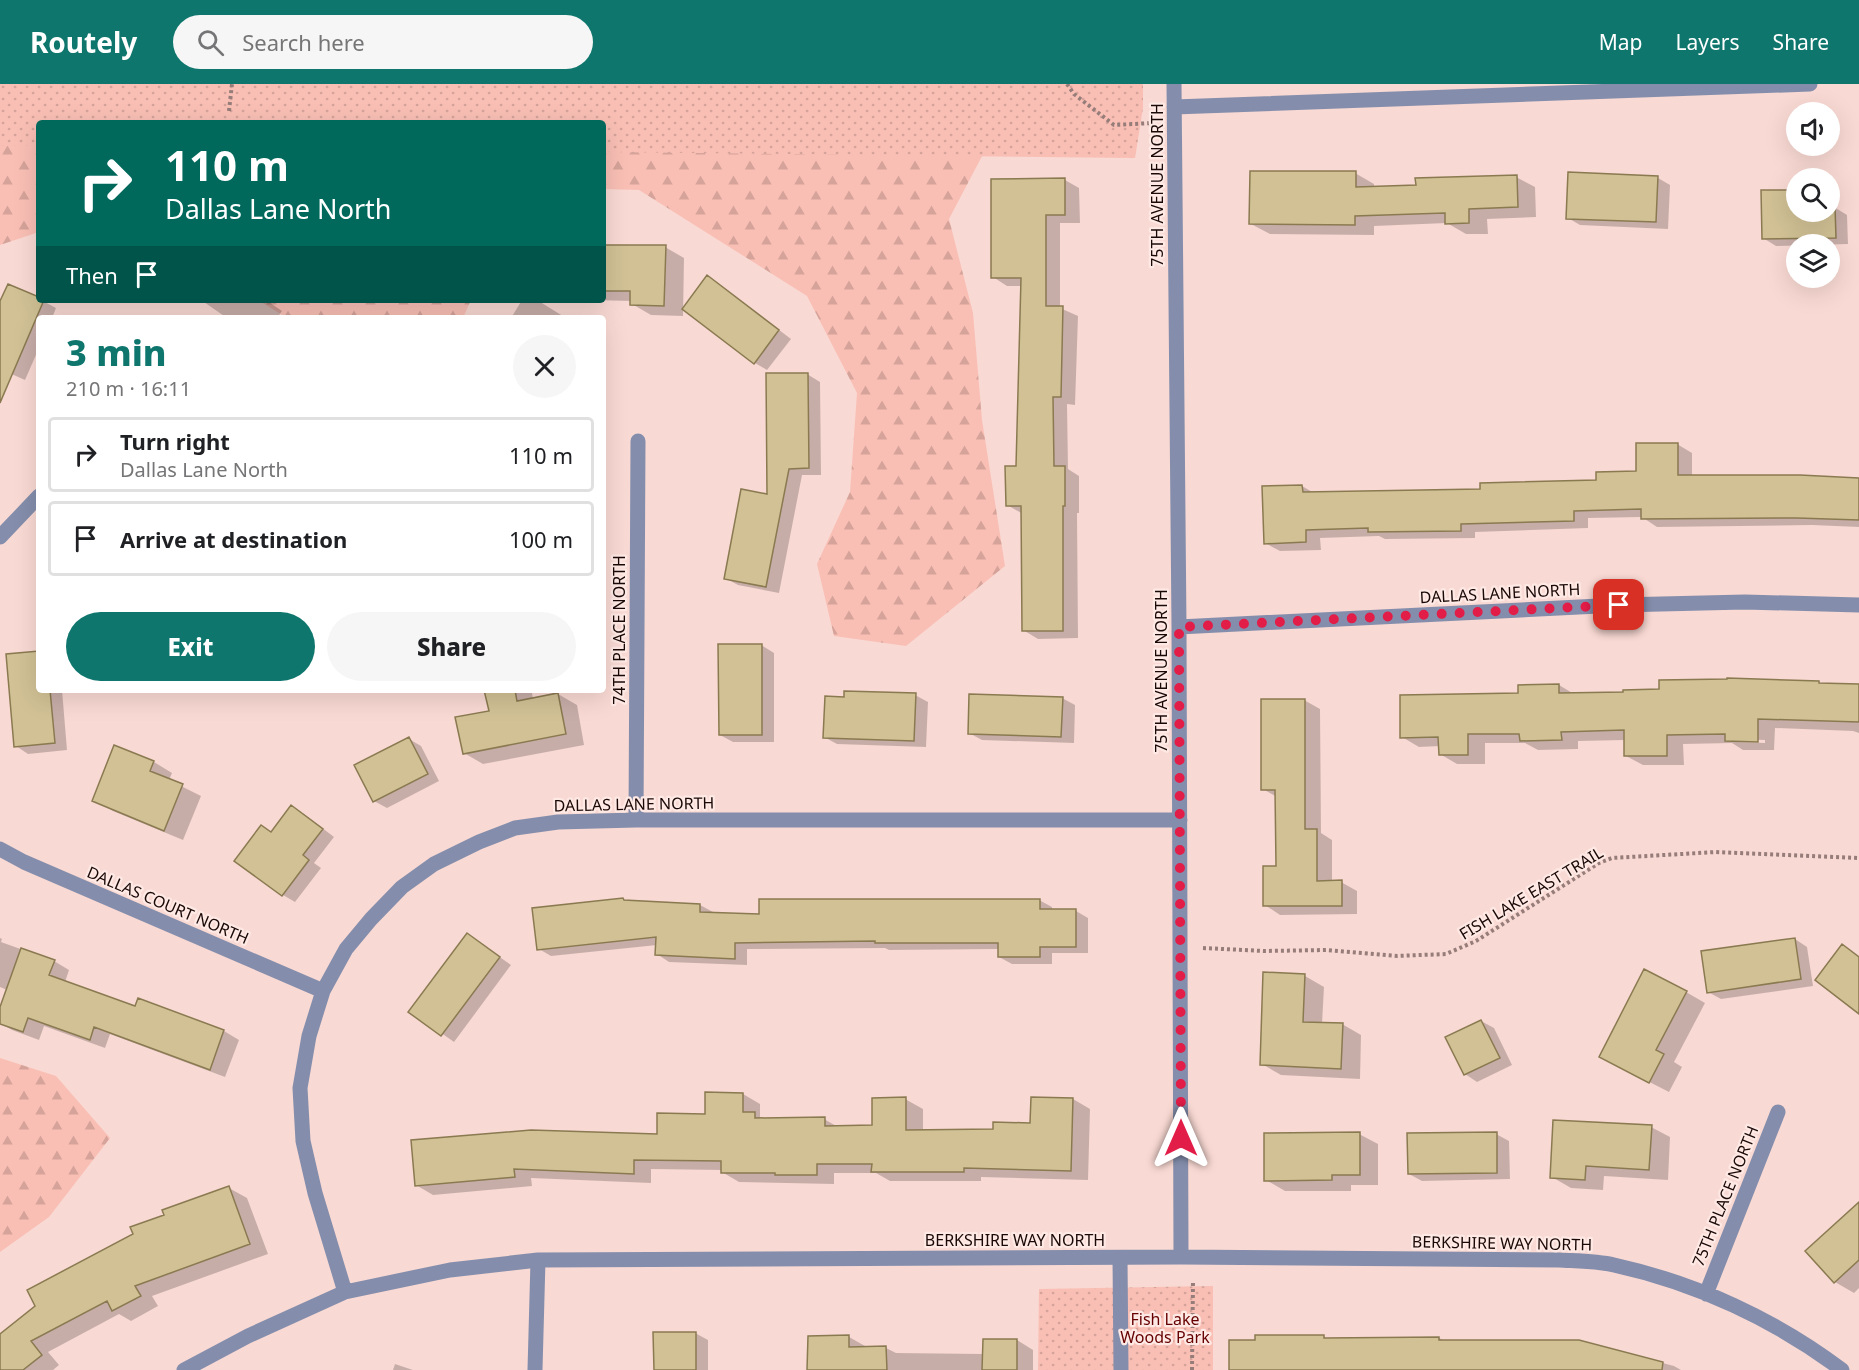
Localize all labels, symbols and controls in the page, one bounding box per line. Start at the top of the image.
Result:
search box [173,15,593,69]
text: Routely [30,23,137,61]
icon: search [194,26,227,59]
text: Search here [242,27,365,57]
text: Map [1599,28,1643,56]
text: Layers [1676,28,1740,56]
text: Share [1773,28,1829,56]
map controls [1786,102,1840,288]
button: sound [1786,102,1840,156]
street label: 75TH AVENUE NORTH [1146,103,1168,267]
text: 110 m [165,136,289,193]
icon: right [66,144,144,222]
button: search [1786,168,1840,222]
text: Dallas Lane North [165,190,392,227]
button: layers [1786,234,1840,288]
icon: arrive [130,258,163,291]
text: Then [66,260,118,290]
text: 3 min [66,328,167,377]
button: close [513,335,576,398]
text: 210 m · 16:11 [66,375,191,402]
text: Turn right [120,426,230,456]
icon: right [69,438,102,471]
text: 110 m [509,440,573,470]
text: Dallas Lane North [120,456,288,483]
icon: arrive [69,522,102,555]
text: Arrive at destination [120,524,347,554]
text: 100 m [509,524,573,554]
street label: 74TH PLACE NORTH [608,555,630,705]
street label: DALLAS LANE NORTH [1419,578,1581,608]
pin [1593,579,1644,630]
icon: arrive [1602,588,1635,621]
street label: 75TH AVENUE NORTH [1150,589,1172,753]
button: Exit [66,612,315,681]
button: Share [327,612,576,681]
street label: DALLAS LANE NORTH [553,792,715,816]
street label: FISH LAKE EAST TRAIL [1455,841,1607,945]
street label: DALLAS COURT NORTH [84,861,252,949]
position arrow [1149,1106,1213,1170]
street label: 75TH PLACE NORTH [1687,1122,1763,1270]
street label: BERKSHIRE WAY NORTH [925,1229,1105,1251]
street label: BERKSHIRE WAY NORTH [1412,1230,1592,1256]
park label: Fish Lake Woods Park [1120,1308,1210,1348]

